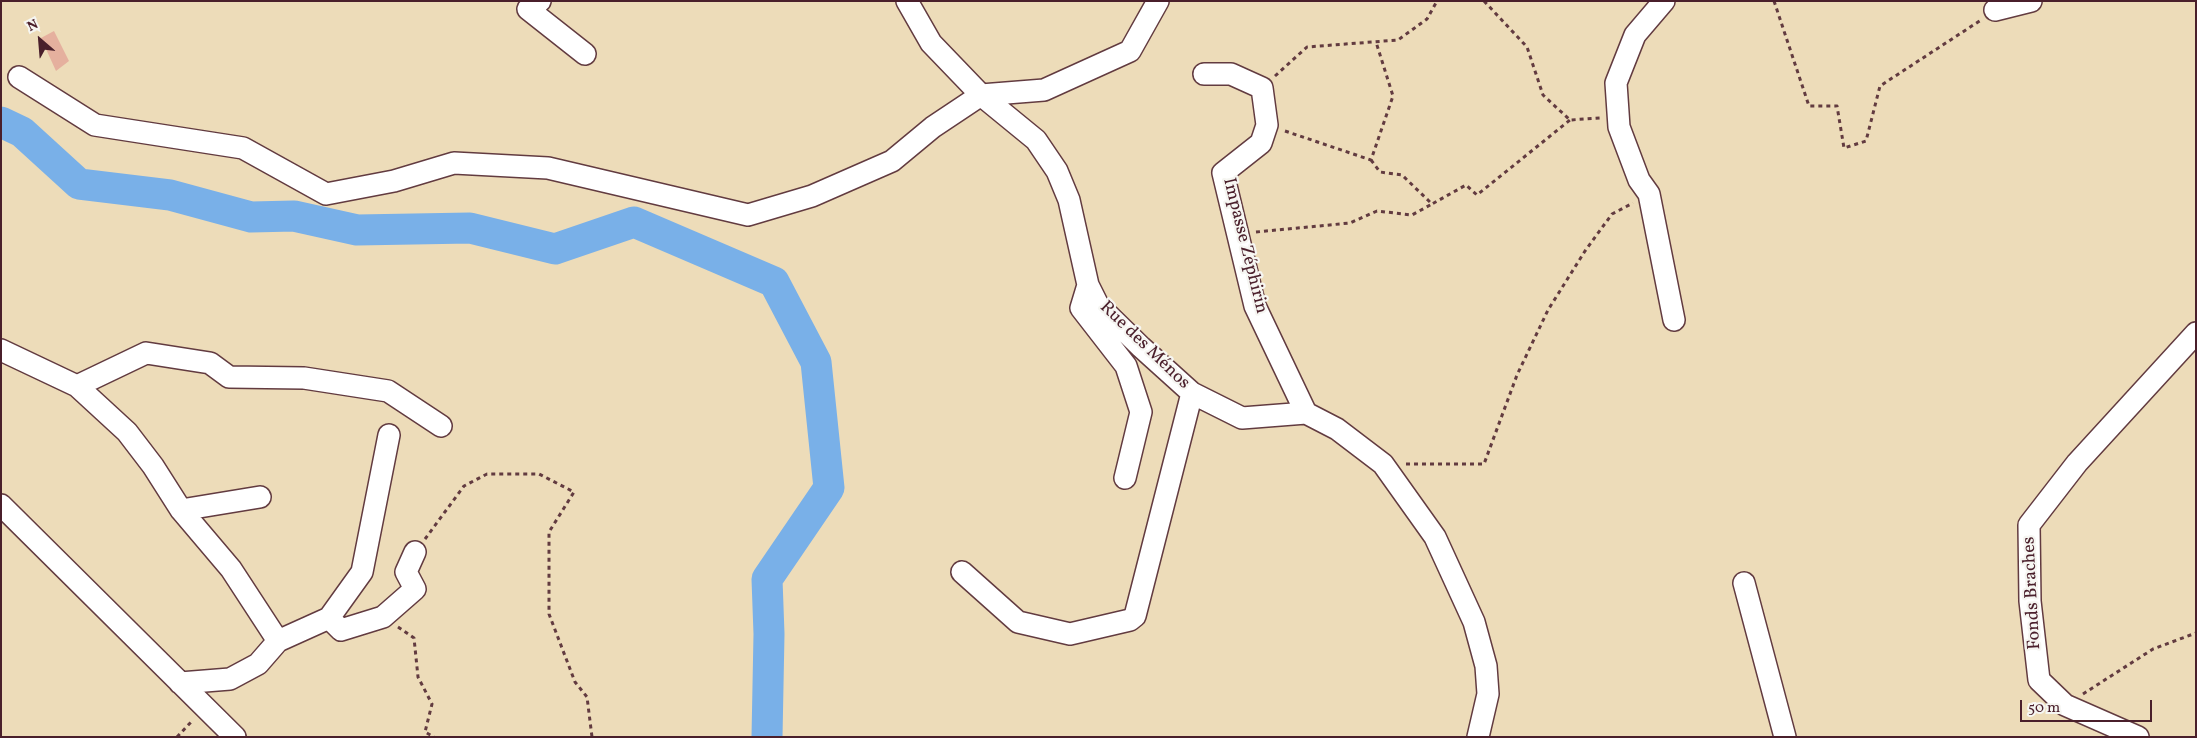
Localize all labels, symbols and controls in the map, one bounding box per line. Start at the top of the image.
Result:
north arrow [15,15,65,65]
text: N [24,15,42,37]
street label: Impasse Zéphirin [1217,176,1271,316]
street label: Rue des Ménos [1094,297,1194,395]
street label: Fonds Braches [2019,536,2047,650]
scale bar [2022,690,2154,722]
text: 50 m [2028,698,2060,719]

